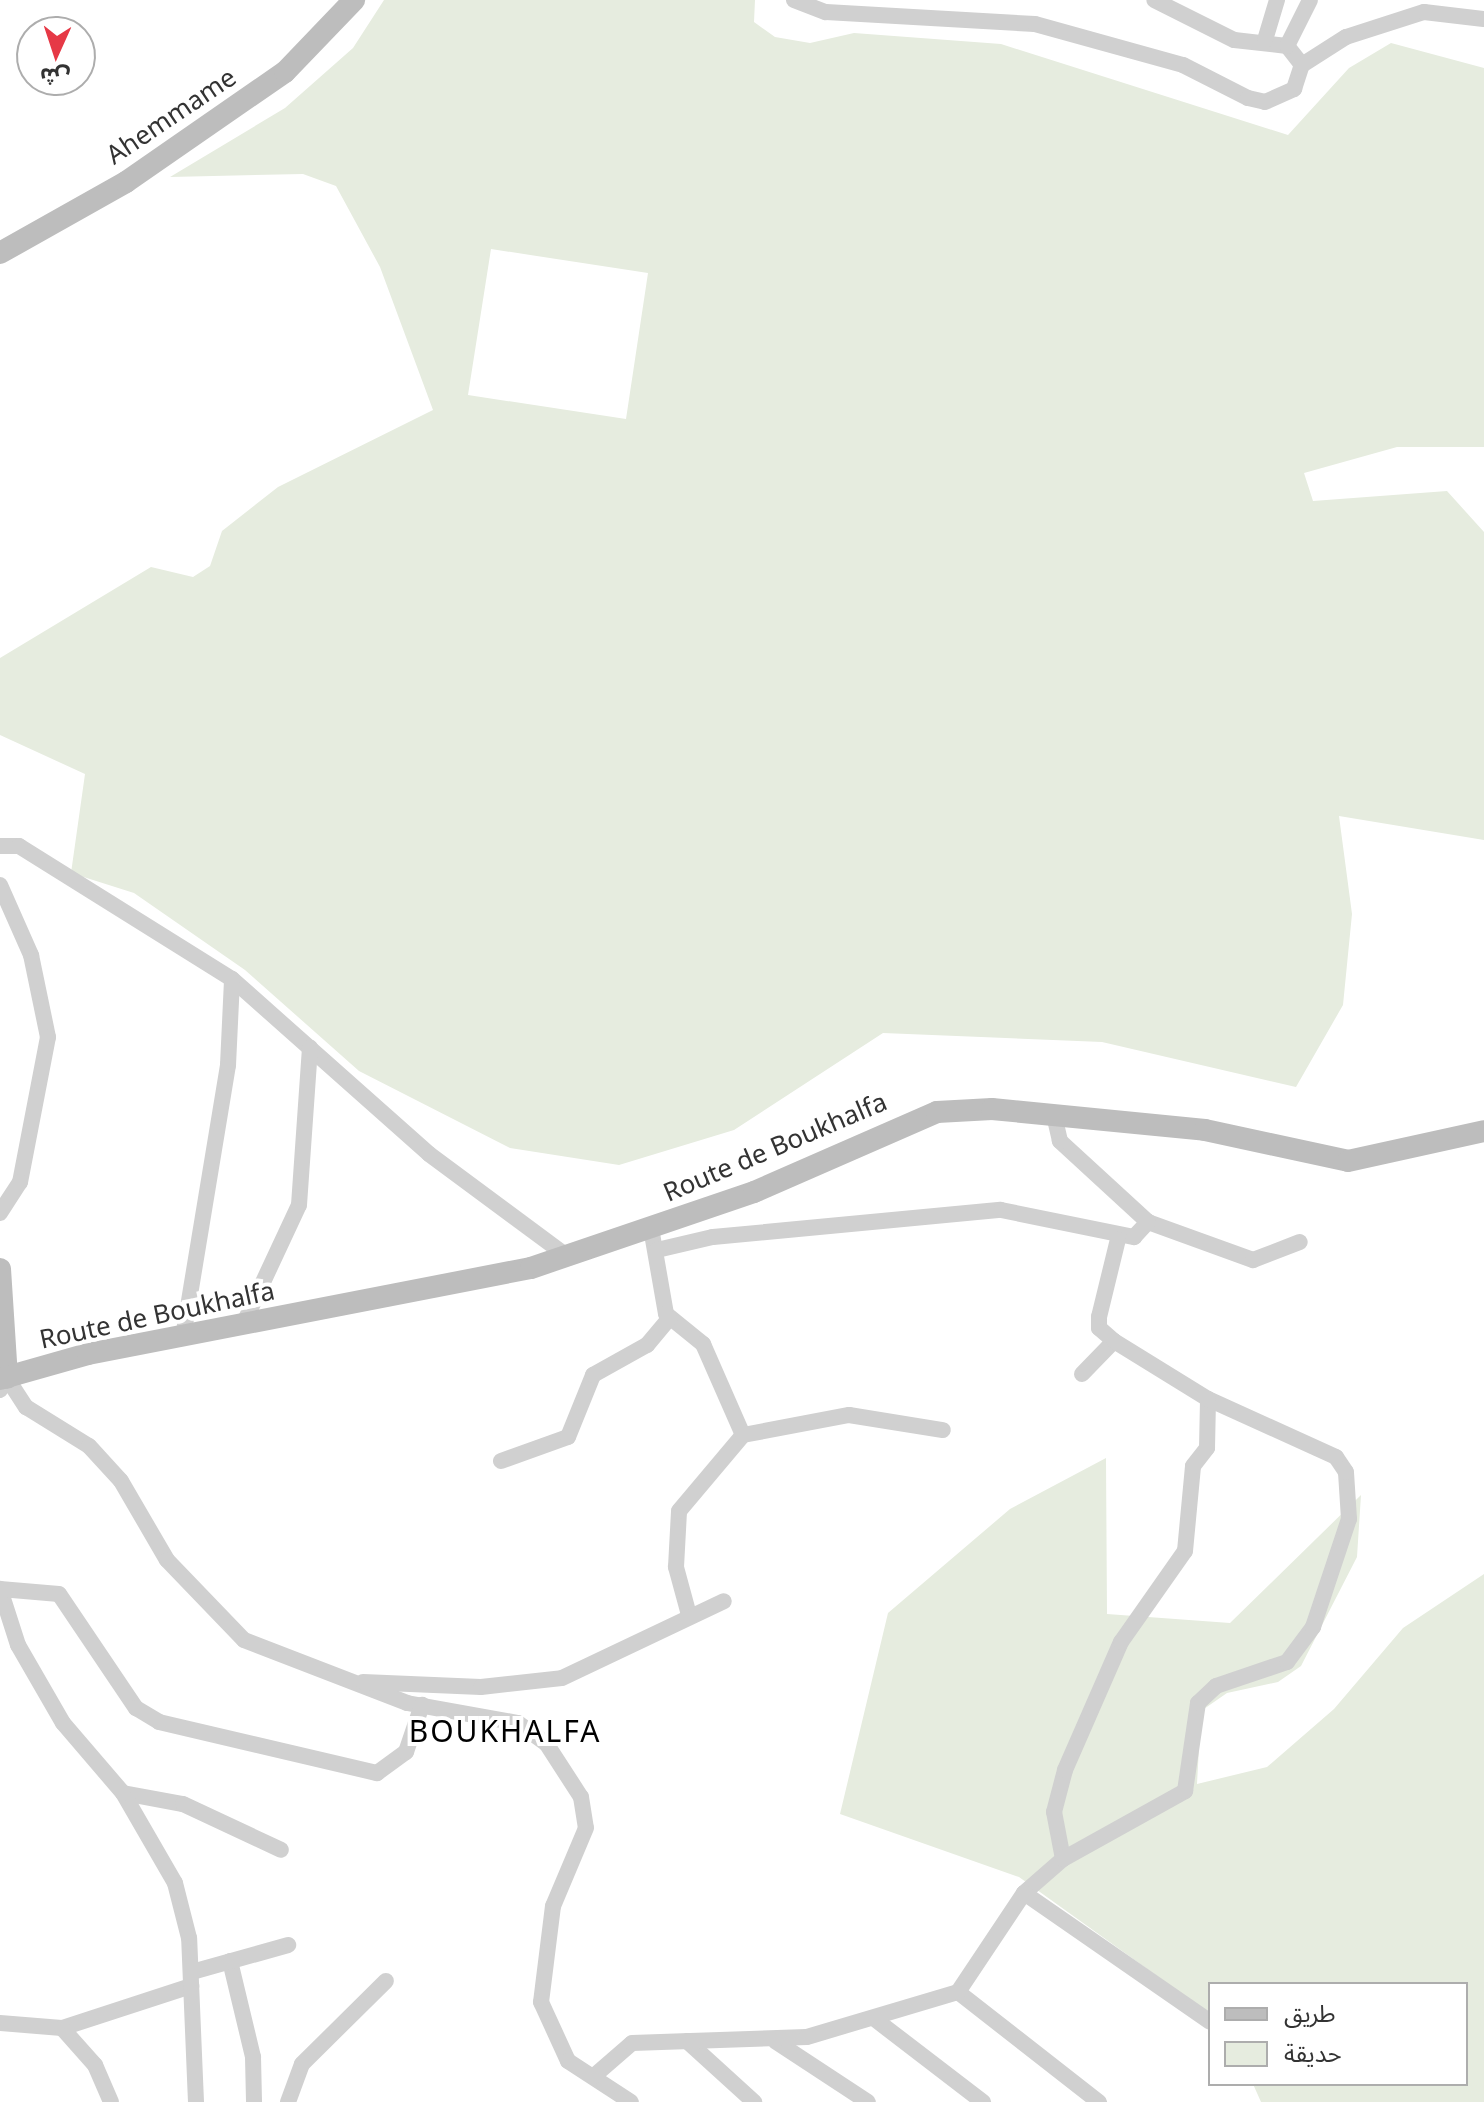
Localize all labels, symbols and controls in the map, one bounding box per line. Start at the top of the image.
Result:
north arrow [16,16,96,96]
street label: Ahemmame [100,61,242,171]
text: ش [39,62,71,94]
street label: Route de Boukhalfa [659,1086,891,1208]
street label: Route de Boukhalfa [37,1275,277,1355]
district label: BOUKHALFA [409,1713,601,1749]
legend [1208,1982,1468,2086]
text: طريق [1284,1996,1336,2029]
text: حديقة [1284,2036,1342,2069]

